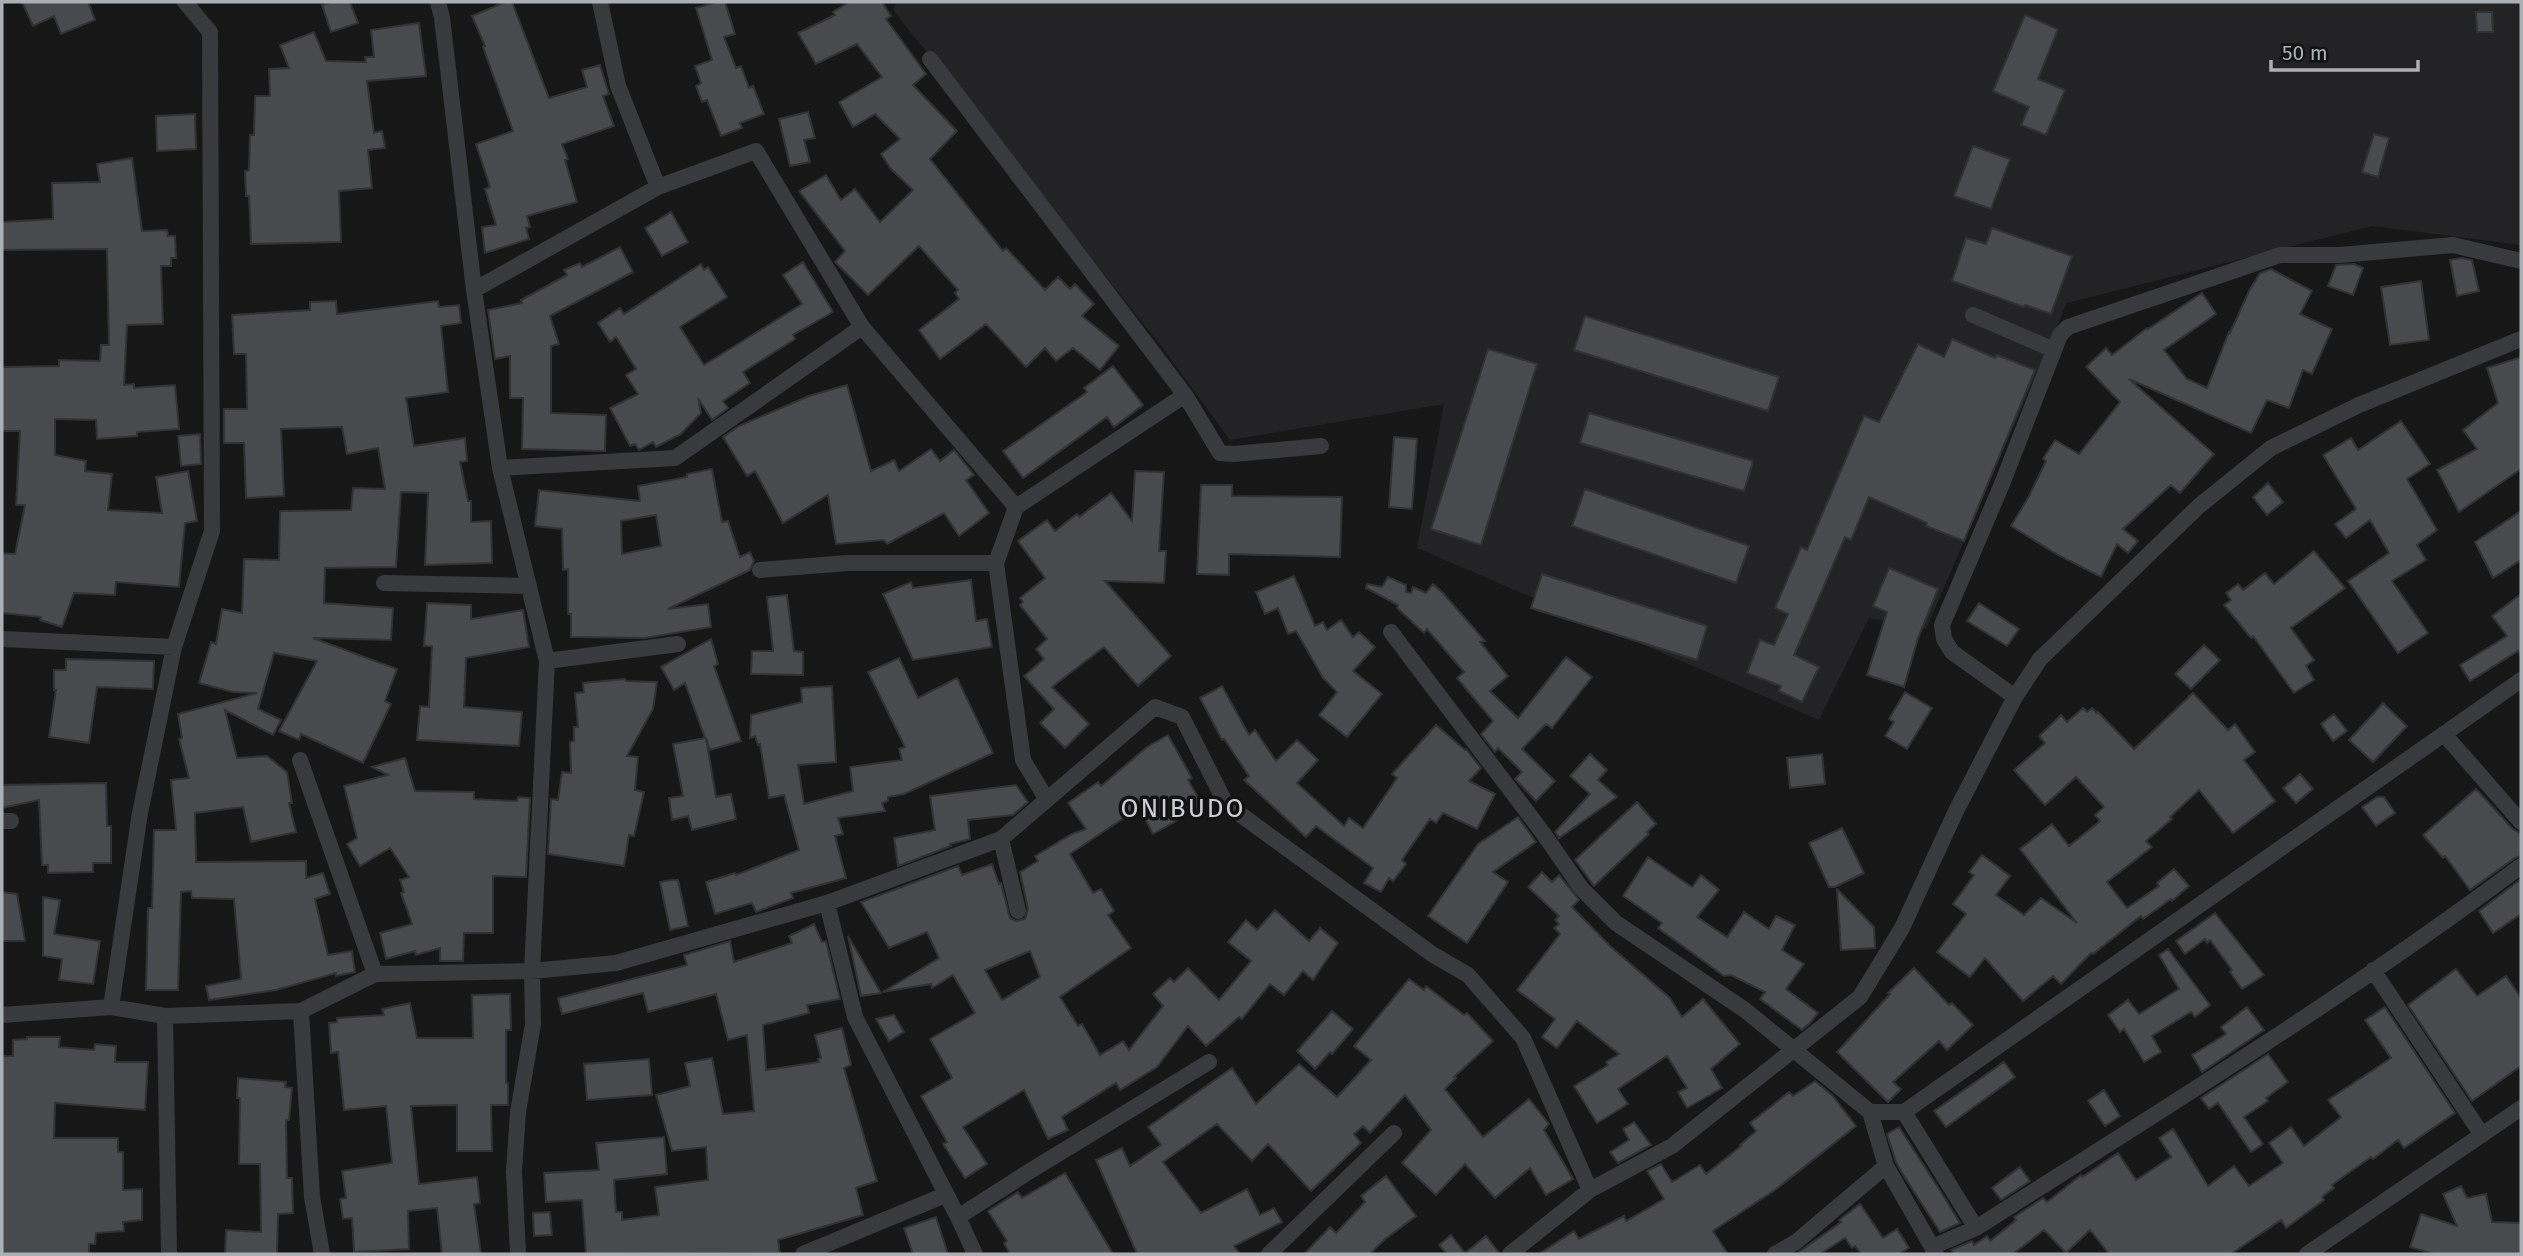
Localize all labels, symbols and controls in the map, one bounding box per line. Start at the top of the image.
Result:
scale bar [2271,28,2418,72]
text: 50 m [2282,40,2328,66]
district label: ONIBUDO [1120,793,1246,824]

